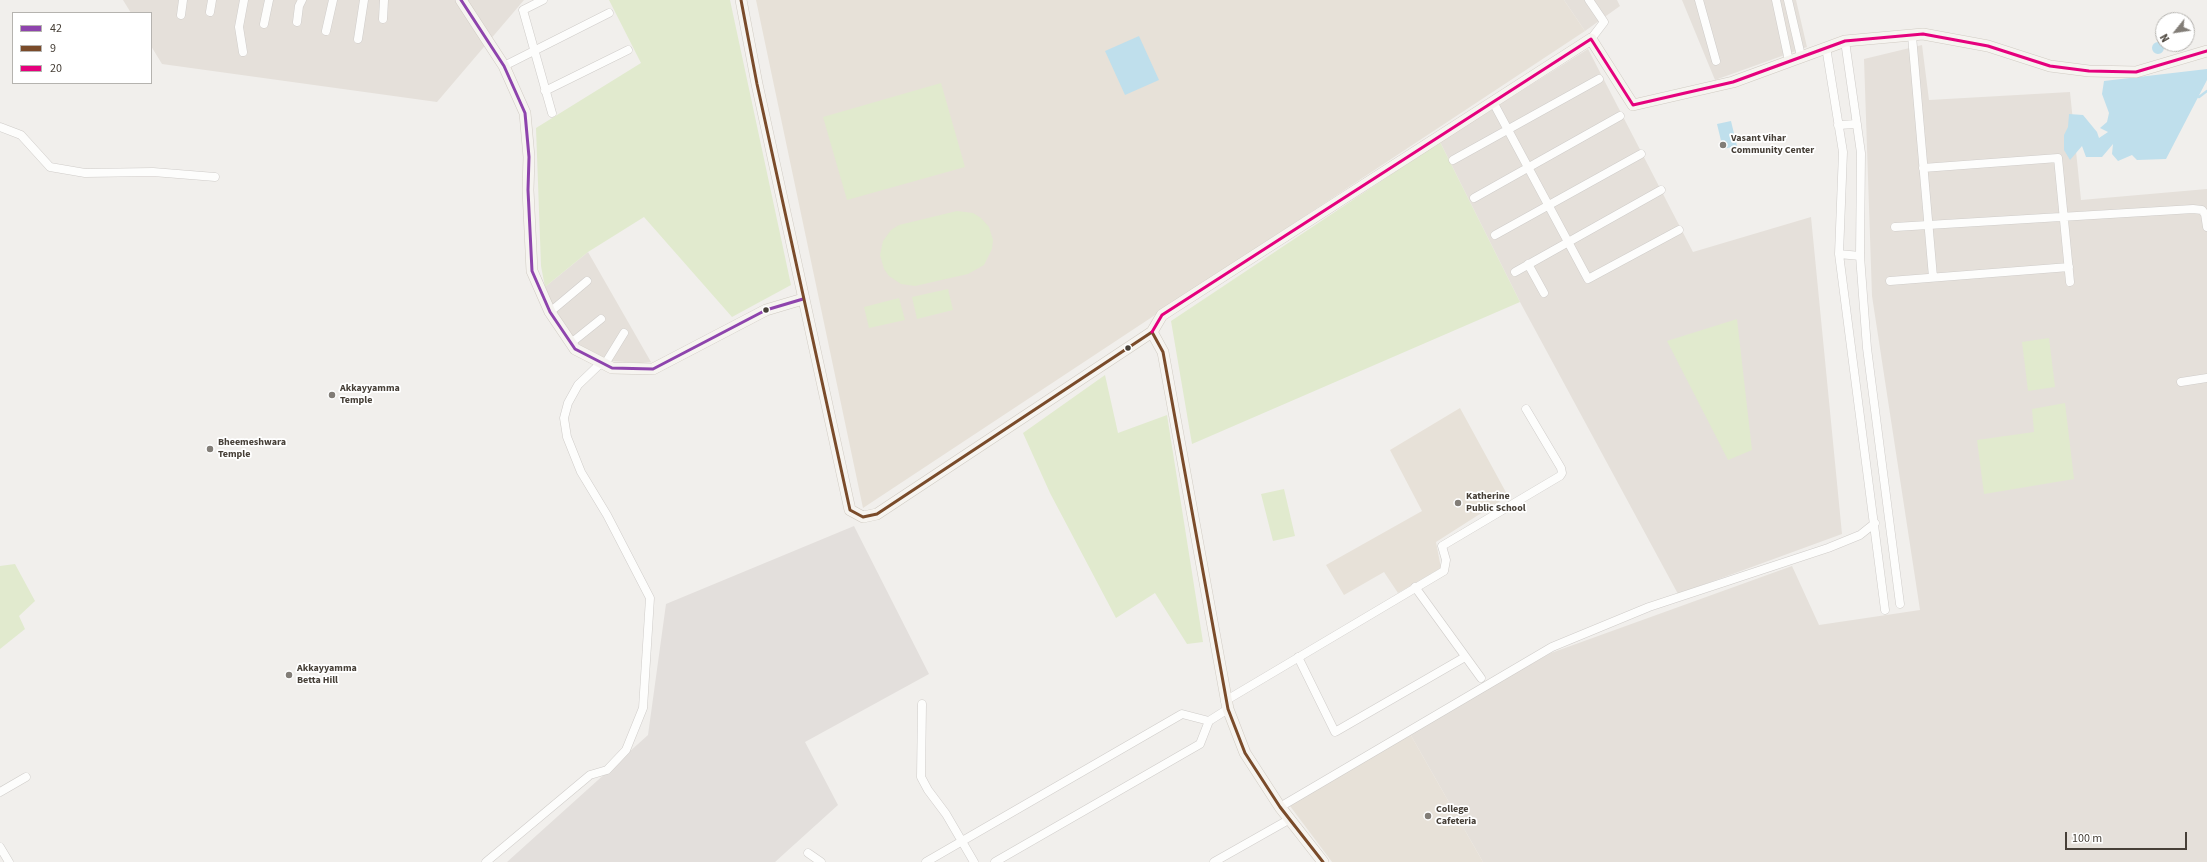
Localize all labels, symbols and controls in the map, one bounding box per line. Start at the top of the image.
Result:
legend [12,12,152,84]
north arrow [2155,12,2195,52]
text: 42 [50,20,62,37]
text: N [2157,31,2173,45]
text: 9 [50,40,56,57]
text: 20 [50,60,62,77]
place label: Vasant Vihar Community Center [1731,133,1814,156]
marker: Vasant Vihar Community Center [1718,140,1728,150]
unlabelled marker [761,305,771,315]
unlabelled marker [1123,343,1133,353]
place label: Akkayyamma Temple [340,383,400,406]
marker: Akkayyamma Temple [327,390,337,400]
place label: Bheemeshwara Temple [218,437,286,460]
marker: Bheemeshwara Temple [205,444,215,454]
place label: Katherine Public School [1466,491,1526,514]
marker: Katherine Public School [1453,498,1463,508]
place label: Akkayyamma Betta Hill [297,663,357,686]
marker: Akkayyamma Betta Hill [284,670,294,680]
place label: College Cafeteria [1436,804,1476,828]
marker: College Cafeteria [1423,811,1433,821]
scale bar [2067,824,2189,850]
text: 100 m [2072,830,2102,847]

